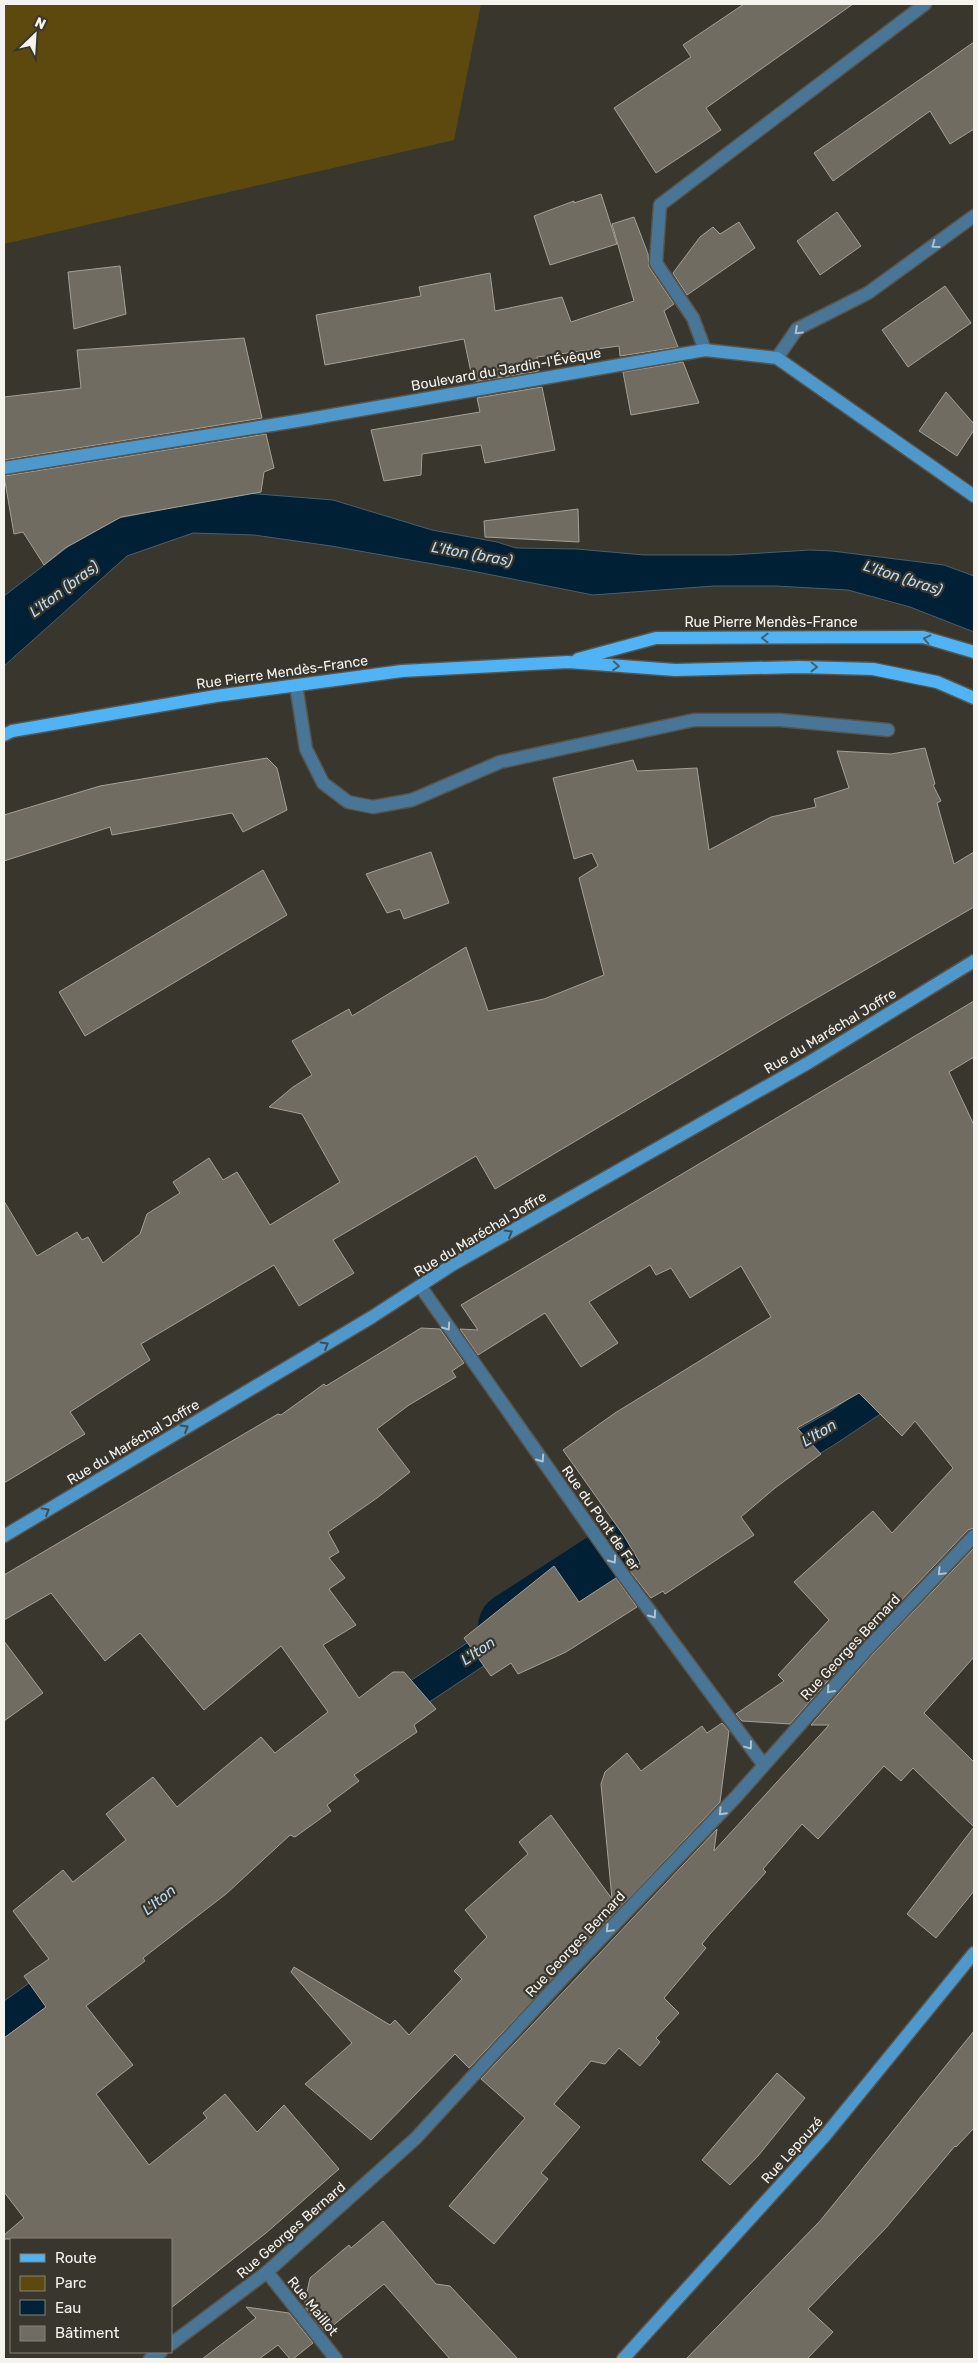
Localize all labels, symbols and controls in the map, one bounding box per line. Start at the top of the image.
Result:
north arrow [10,10,60,60]
text: N [32,14,48,34]
one-way arrow [932,239,941,247]
one-way arrow [795,325,804,334]
street label: Boulevard du Jardin-l'Évêque [410,343,603,395]
water label: L'Iton (bras) [430,538,514,570]
water label: L'Iton (bras) [26,557,102,621]
water label: L'Iton (bras) [861,557,945,599]
street label: Rue Pierre Mendès-France [684,614,858,631]
one-way arrow [761,632,769,643]
one-way arrow [923,634,932,644]
street label: Rue Pierre Mendès-France [195,652,369,693]
one-way arrow [613,660,621,671]
one-way arrow [810,662,818,673]
street label: Rue du Maréchal Joffre [761,985,900,1078]
street label: Rue du Maréchal Joffre [411,1188,550,1281]
one-way arrow [503,1230,512,1240]
one-way arrow [442,1321,450,1330]
one-way arrow [320,1342,329,1352]
street label: Rue du Maréchal Joffre [64,1396,203,1489]
water label: L'Iton [798,1416,840,1450]
one-way arrow [180,1425,189,1435]
one-way arrow [535,1454,544,1463]
street label: Rue du Pont de Fer [558,1463,644,1575]
one-way arrow [40,1508,49,1518]
one-way arrow [607,1554,616,1564]
one-way arrow [938,1566,947,1575]
street label: Rue Georges Bernard [797,1591,904,1704]
one-way arrow [647,1609,656,1619]
water label: L'Iton [457,1633,499,1669]
one-way arrow [826,1685,835,1694]
one-way arrow [743,1740,752,1750]
one-way arrow [719,1806,728,1815]
water label: L'Iton [139,1881,179,1919]
street label: Rue Georges Bernard [522,1888,629,2001]
one-way arrow [606,1923,615,1932]
street label: Rue Lepouzé [758,2113,827,2187]
street label: Rue Georges Bernard [234,2179,349,2282]
legend [10,2238,172,2353]
text: Route [55,2249,97,2267]
street label: Rue Maillot [284,2273,342,2340]
text: Parc [55,2274,87,2292]
text: Eau [55,2299,81,2317]
text: Bâtiment [55,2324,119,2342]

